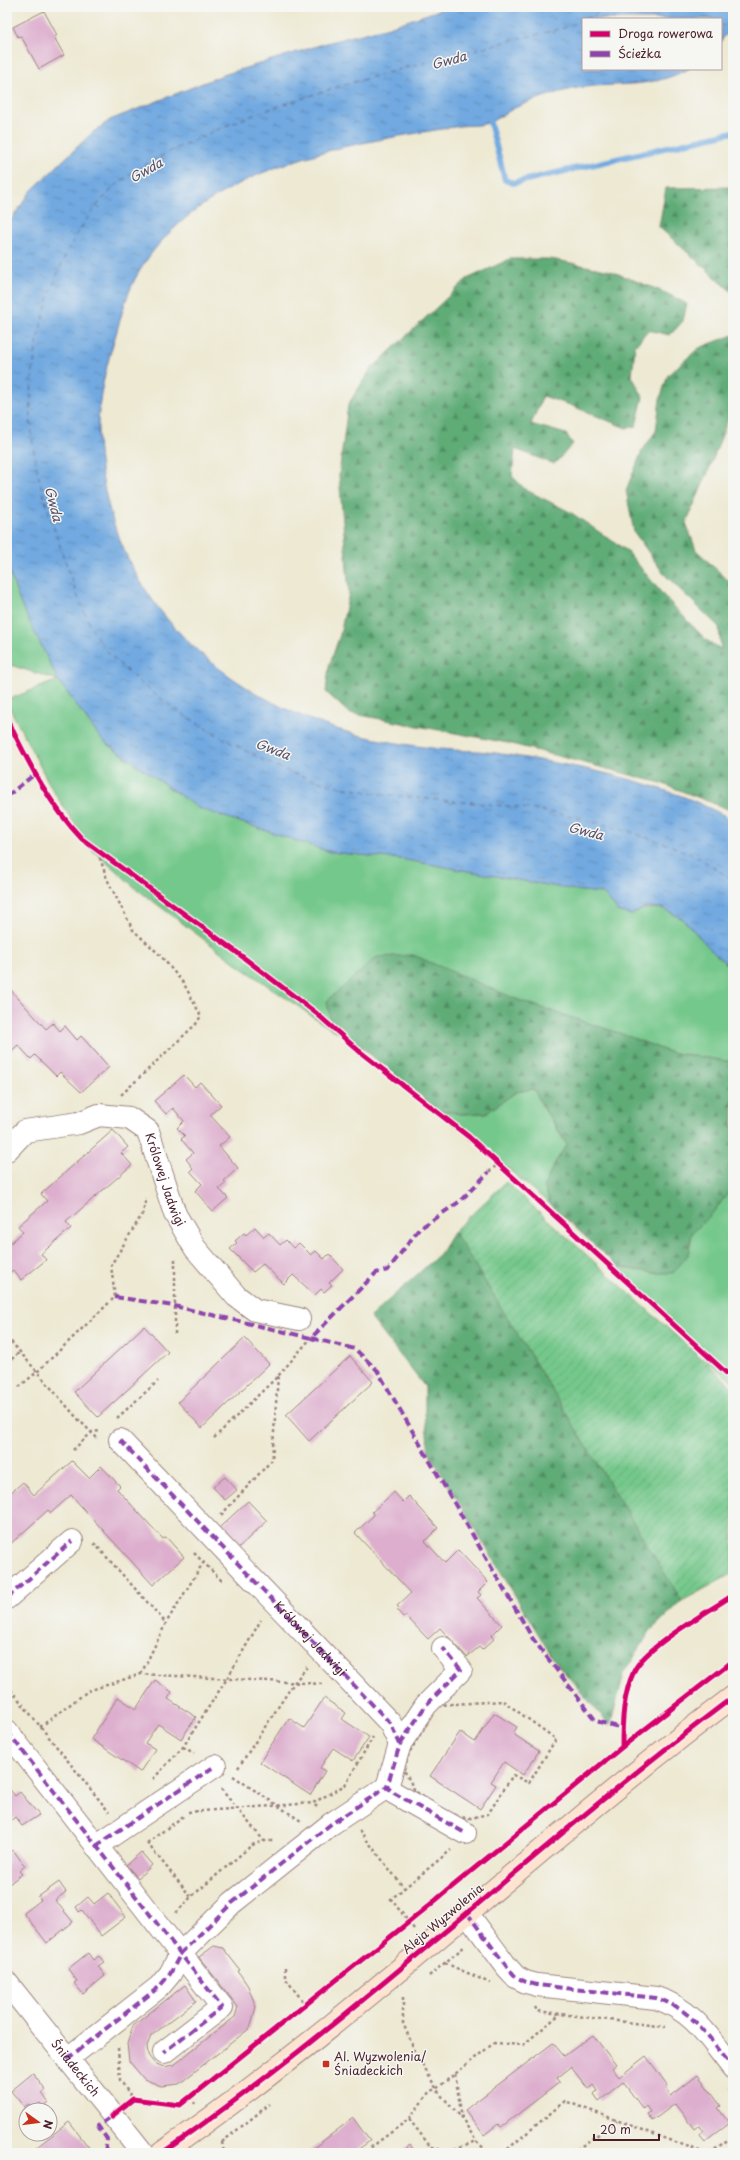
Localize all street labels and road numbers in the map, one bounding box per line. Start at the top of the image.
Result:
street label: Królowej Jadwigi [141,1130,190,1230]
street label: Królowej Jadwigi [270,1596,351,1680]
street label: Aleja Wyzwolenia [398,1878,487,1958]
street label: Śniadeckich [47,2035,104,2100]

